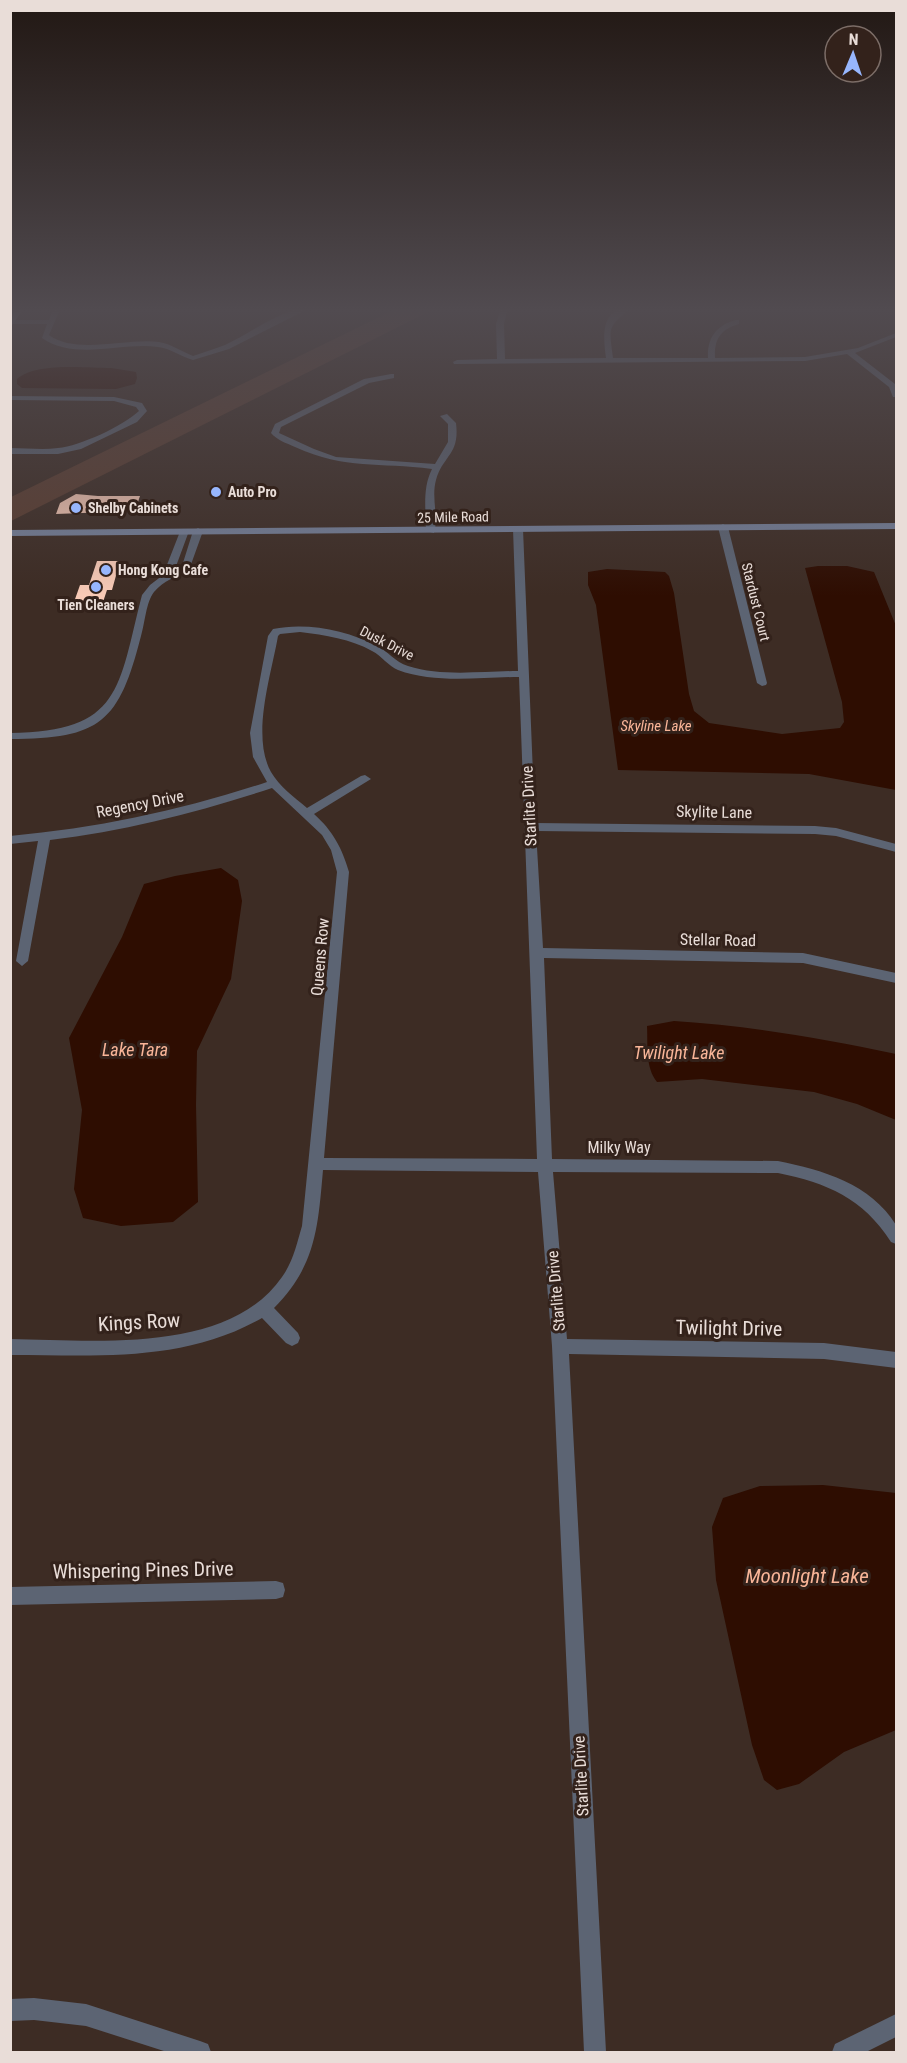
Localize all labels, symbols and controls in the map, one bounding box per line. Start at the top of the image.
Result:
north arrow [823,24,883,84]
text: N [848,30,859,49]
place label: Auto Pro [228,484,277,500]
marker: Auto Pro [209,485,223,499]
place label: Shelby Cabinets [88,500,178,516]
marker: Shelby Cabinets [69,501,83,515]
street label: 25 Mile Road [417,508,489,526]
street label: Stardust Court [739,561,773,643]
place label: Hong Kong Cafe [118,562,208,578]
marker: Hong Kong Cafe [99,563,113,577]
marker: Tien Cleaners [89,580,103,594]
place label: Tien Cleaners [57,597,135,613]
street label: Dusk Drive [357,623,417,664]
water label: Skyline Lake [620,717,692,735]
street label: Starlite Drive [517,765,541,847]
street label: Regency Drive [95,786,185,822]
street label: Skylite Lane [676,802,752,822]
street label: Queens Row [307,917,333,997]
street label: Stellar Road [680,930,756,950]
water label: Lake Tara [102,1039,168,1060]
water label: Twilight Lake [634,1042,724,1063]
street label: Milky Way [587,1138,651,1157]
street label: Starlite Drive [543,1250,569,1332]
street label: Kings Row [97,1308,181,1336]
street label: Twilight Drive [676,1315,782,1341]
street label: Whispering Pines Drive [52,1556,234,1584]
water label: Moonlight Lake [745,1564,869,1588]
street label: Starlite Drive [569,1735,593,1817]

